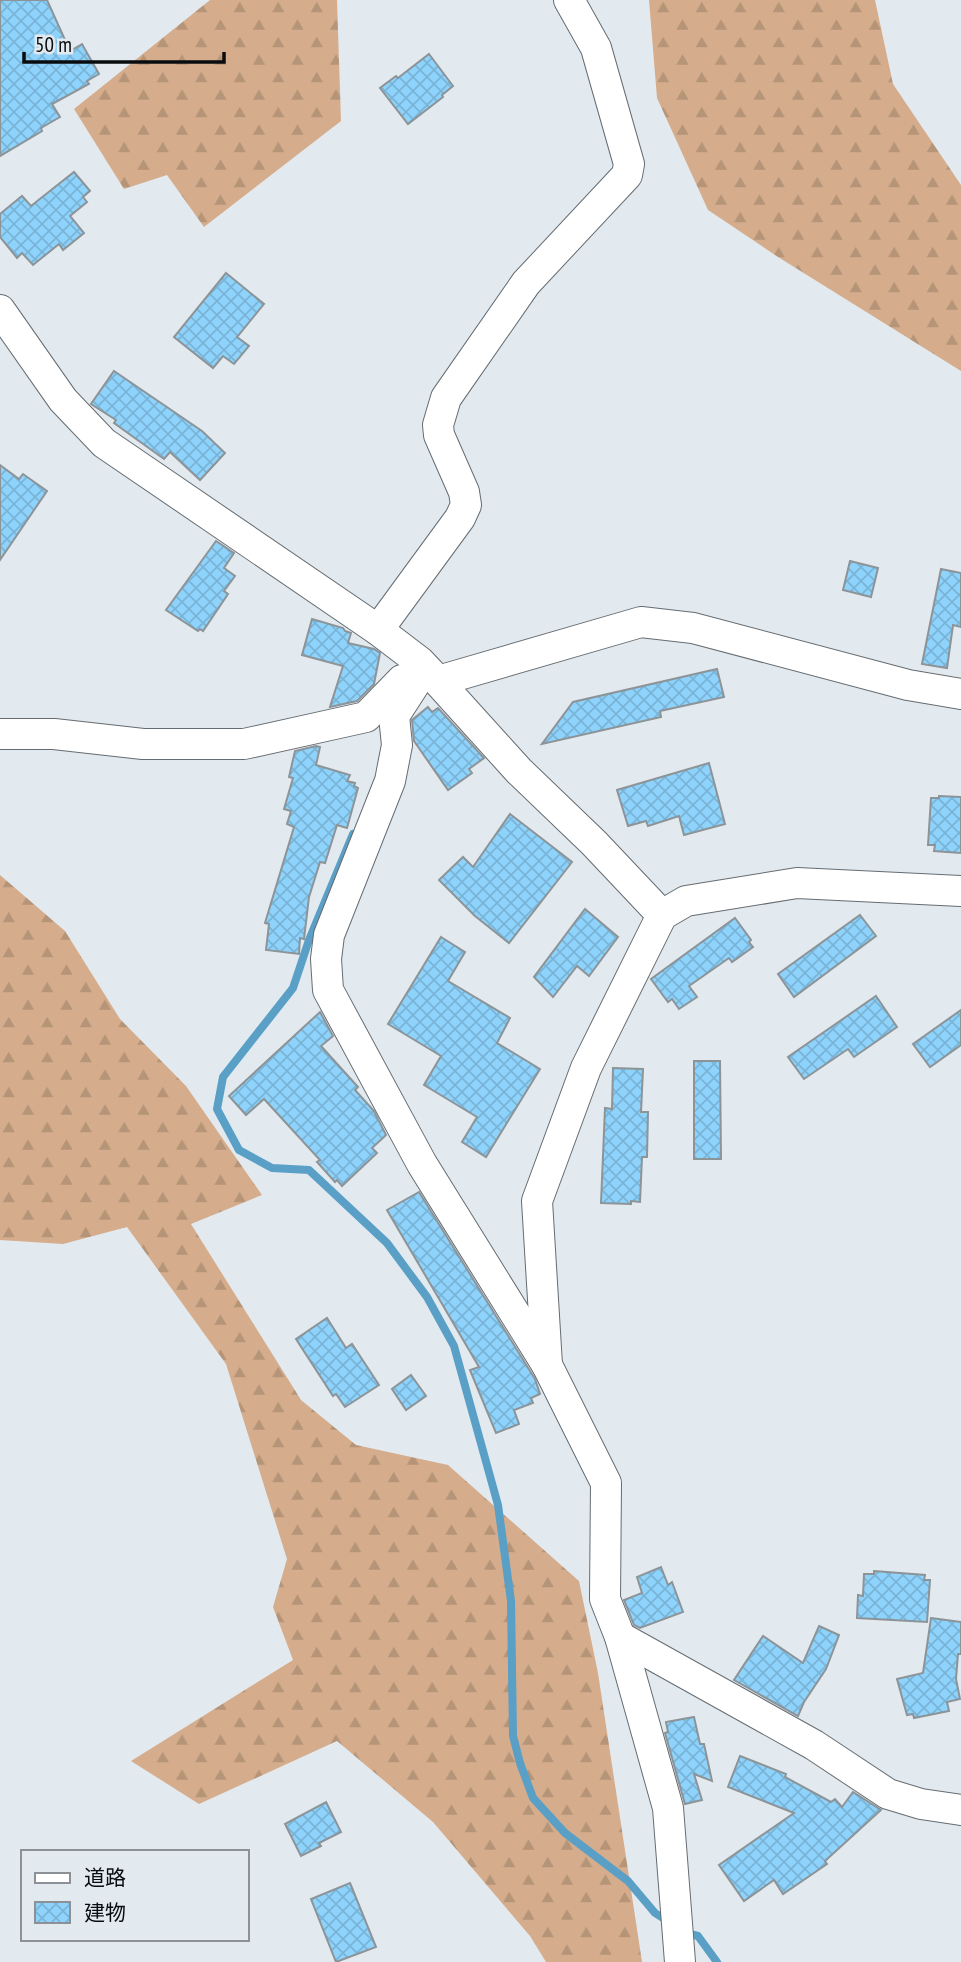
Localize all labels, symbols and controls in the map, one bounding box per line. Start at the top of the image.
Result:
scale bar [24,21,224,65]
text: 50 m [35,31,72,58]
legend [21,1850,248,1941]
text: 道路 [84,1864,126,1891]
text: 建物 [84,1899,126,1926]

